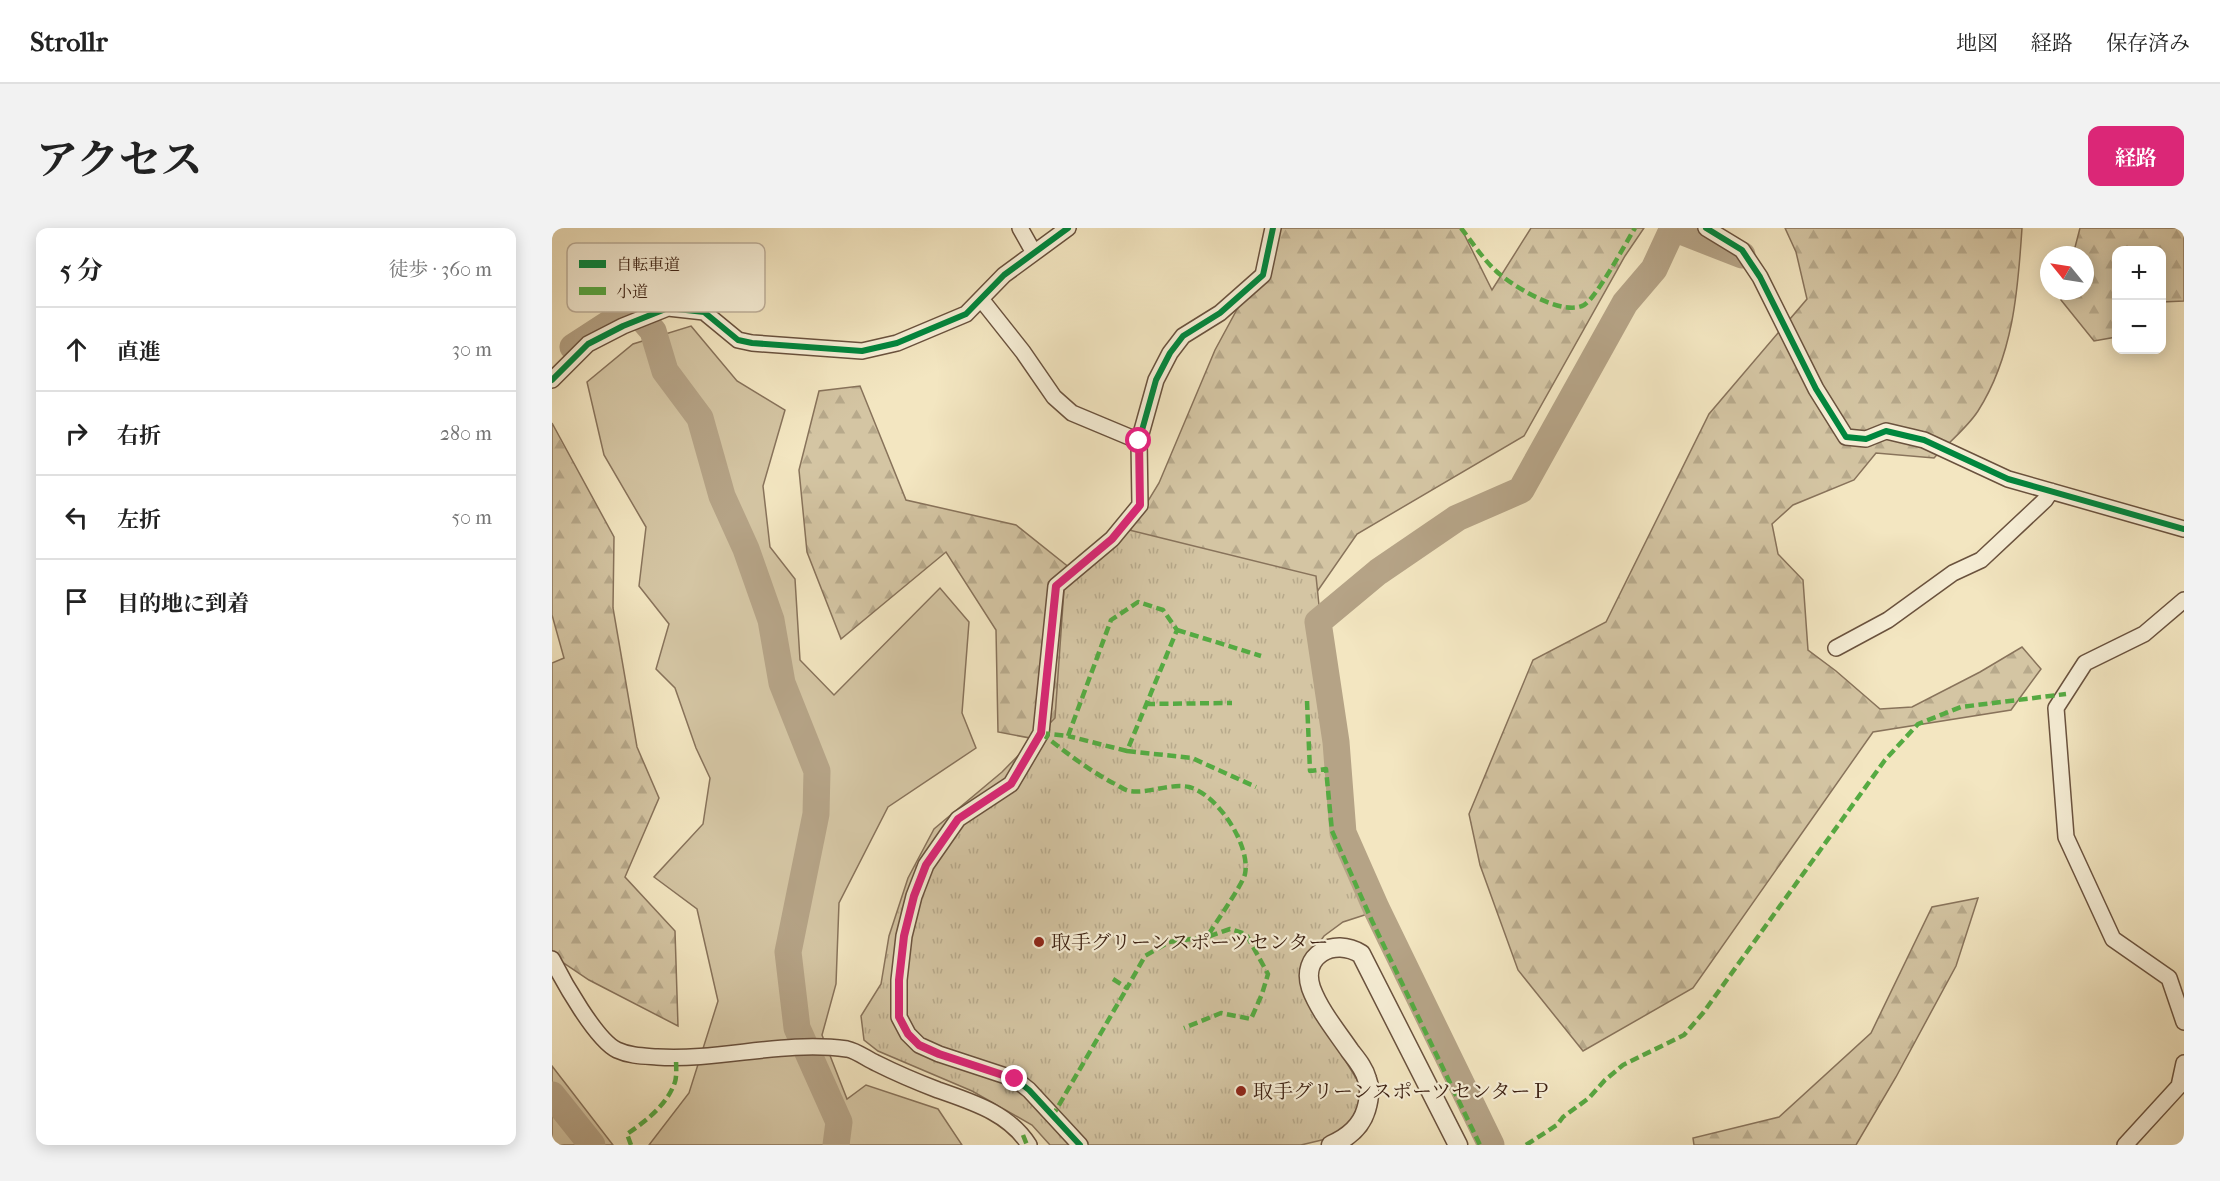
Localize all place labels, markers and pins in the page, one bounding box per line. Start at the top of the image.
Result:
place label: 取手グリーンスポーツセンター [1051,931,1328,954]
marker: 取手グリーンスポーツセンター [1032,935,1046,949]
place label: 取手グリーンスポーツセンターＰ [1253,1080,1550,1103]
marker: 取手グリーンスポーツセンターＰ [1234,1084,1248,1098]

